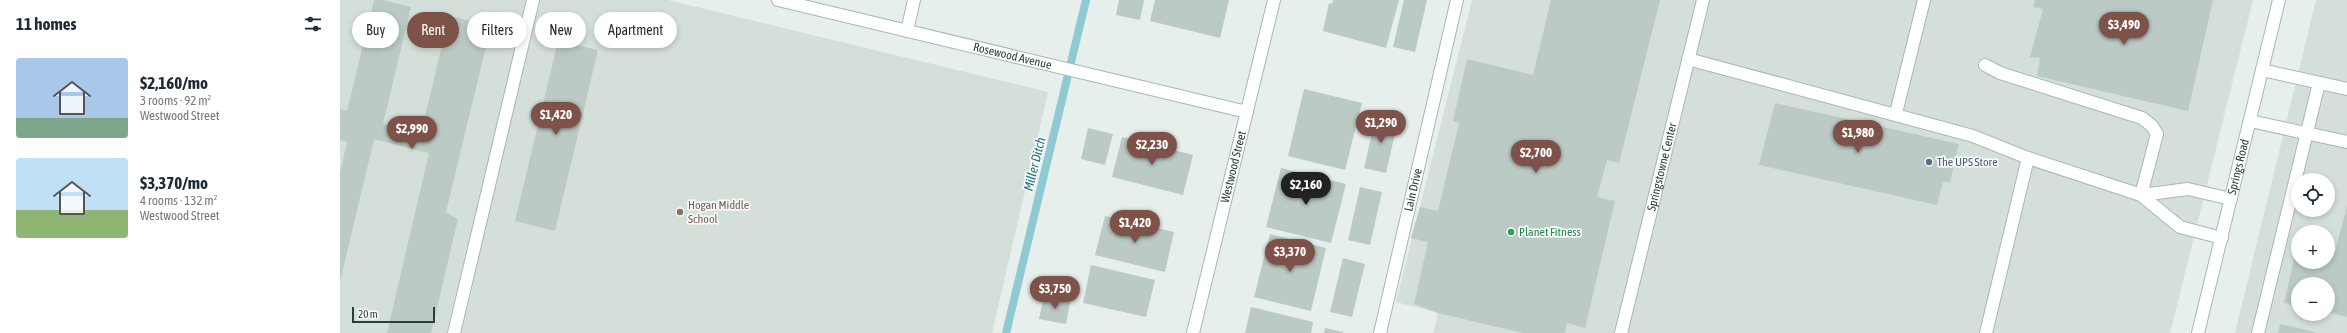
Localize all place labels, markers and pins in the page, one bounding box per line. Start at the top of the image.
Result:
pin: $3,490 [2091,12,2157,46]
pin: $1,420 [523,102,589,136]
pin: $1,290 [1348,110,1414,144]
pin: $2,990 [379,116,445,150]
pin: $1,980 [1825,120,1891,154]
pin: $2,230 [1119,132,1185,166]
pin: $2,700 [1503,140,1569,174]
place label: The UPS Store [1937,155,1998,169]
marker: The UPS Store [1924,157,1934,167]
pin: $2,160 [1273,172,1339,206]
place label: Hogan Middle School [688,198,749,226]
marker: Hogan Middle School [675,207,685,217]
pin: $1,420 [1102,210,1168,244]
place label: Planet Fitness [1519,225,1581,239]
marker: Planet Fitness [1506,227,1516,237]
pin: $3,370 [1257,239,1323,273]
pin: $3,750 [1022,276,1088,310]

